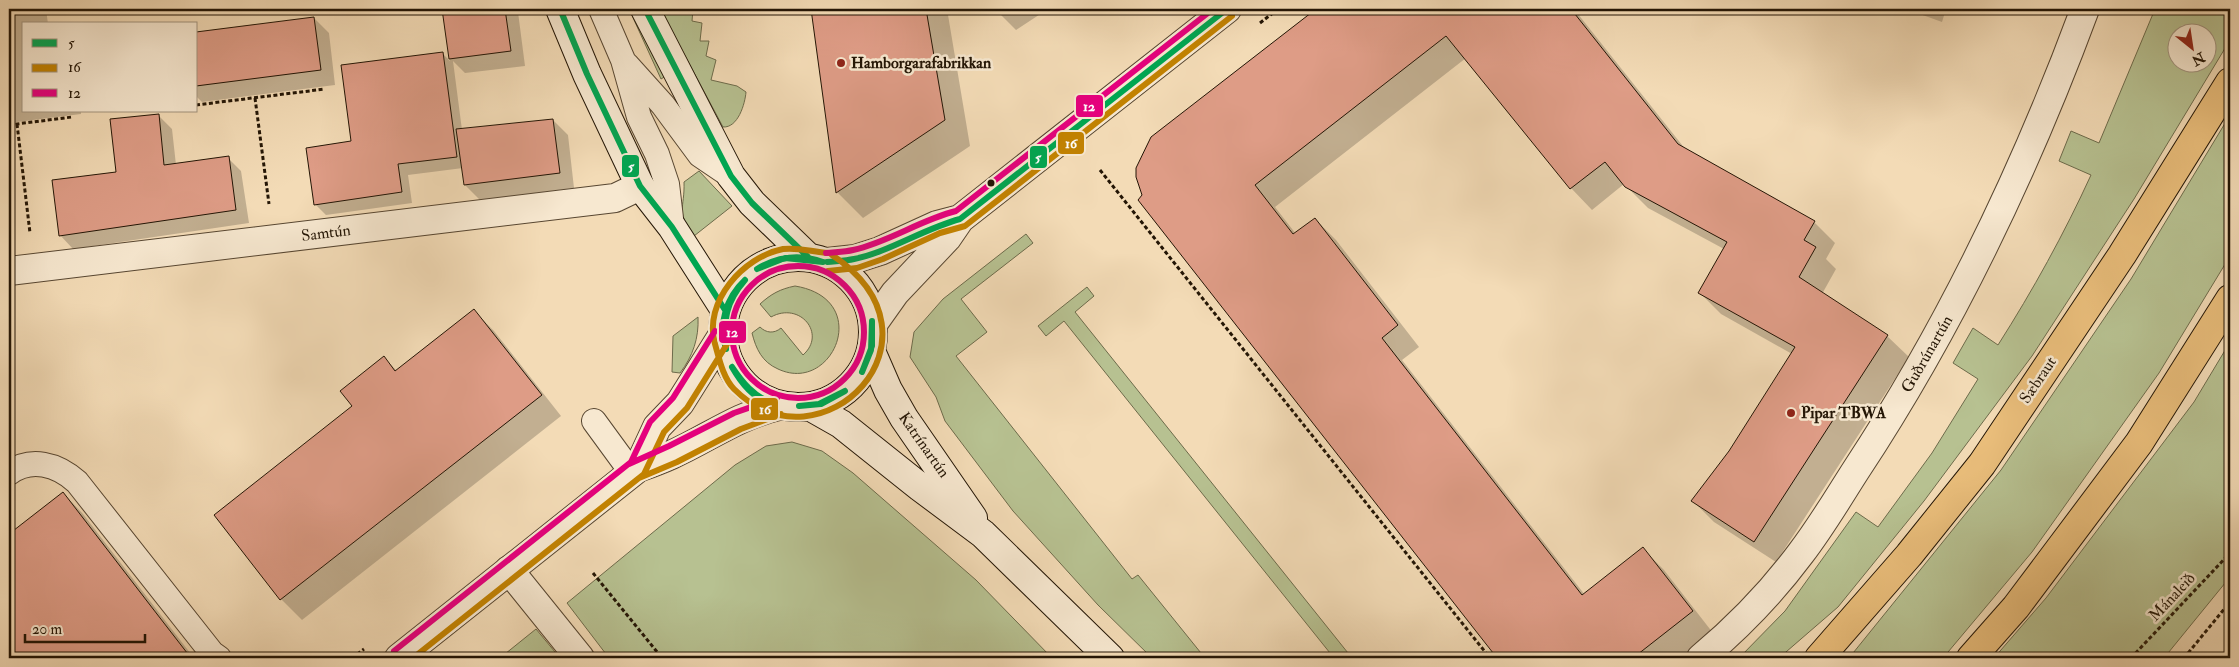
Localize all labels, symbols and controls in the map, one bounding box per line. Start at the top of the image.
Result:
legend [22,22,198,112]
north arrow [2166,22,2216,72]
text: 5 [68,34,75,53]
text: N [2188,48,2209,70]
place label: Hamborgarafabrikkan [851,53,992,74]
marker: Hamborgarafabrikkan [835,57,847,69]
text: 16 [68,58,82,77]
text: 12 [68,84,81,103]
line badge: 12 [1075,94,1104,118]
text: 12 [1083,98,1095,115]
line badge: 16 [1057,131,1085,155]
text: 16 [1065,135,1078,152]
line badge: 5 [1029,145,1048,169]
text: 5 [1035,149,1042,166]
line badge: 5 [621,154,640,178]
text: 5 [628,158,635,175]
unlabelled marker [986,178,996,188]
street label: Samtún [300,220,352,246]
street label: Guðrúnartún [1897,312,1957,396]
line badge: 12 [718,320,747,344]
text: 12 [726,324,738,341]
street label: Sæbraut [2015,353,2061,407]
line badge: 16 [750,397,779,421]
text: 16 [759,401,772,418]
place label: Pipar TBWA [1801,403,1887,424]
marker: Pipar TBWA [1785,407,1797,419]
street label: Katrínartún [894,408,954,482]
street label: Mánaleið [2144,569,2200,625]
scale bar [25,612,145,644]
text: 20 m [32,620,62,639]

